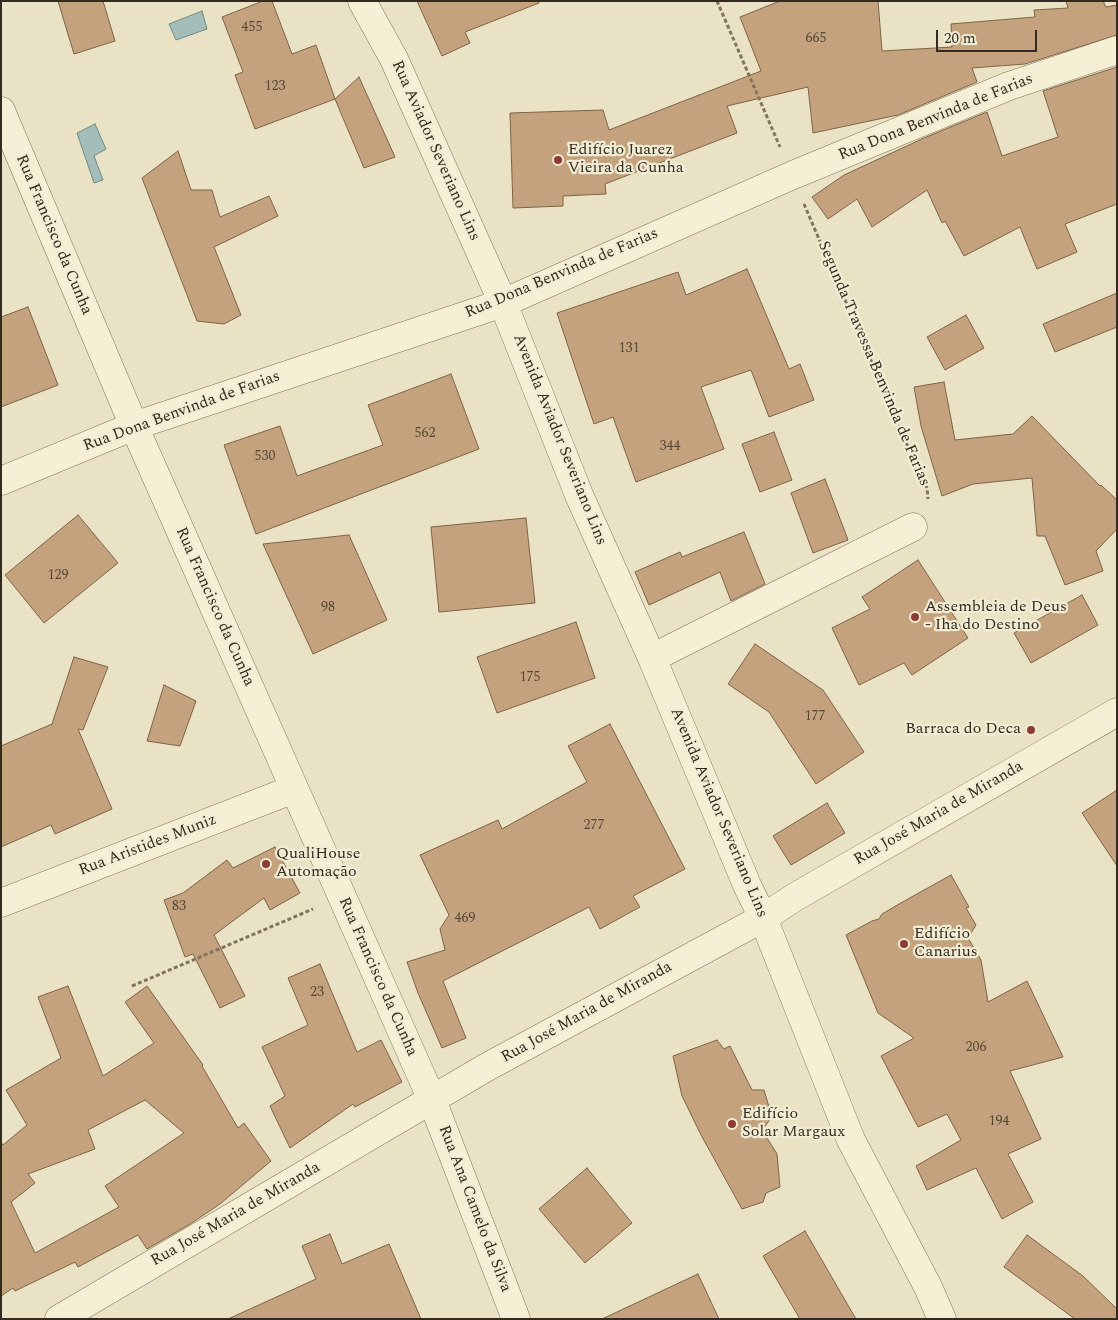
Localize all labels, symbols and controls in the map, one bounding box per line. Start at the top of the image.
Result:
house number: 455 [242,20,262,36]
scale bar [938,20,1039,52]
text: 20 m [944,27,976,50]
house number: 665 [806,31,826,47]
street label: Rua Aviador Severiano Lins [386,58,484,244]
street label: Rua Dona Benvinda de Farias [836,70,1036,166]
house number: 123 [265,79,285,95]
place label: Edifício Juarez Vieira da Cunha [568,141,684,179]
street label: Rua Francisco da Cunha [11,152,95,318]
marker: Edifício Juarez Vieira da Cunha [552,154,564,166]
street label: Rua Dona Benvinda de Farias [463,225,661,323]
street label: Segunda Travessa Benvinda de Farias [813,239,933,489]
street label: Avenida Aviador Severiano Lins [508,332,610,548]
house number: 131 [619,341,639,357]
street label: Rua Dona Benvinda de Farias [81,367,283,457]
house number: 562 [415,426,435,442]
house number: 344 [660,439,680,455]
house number: 530 [255,449,275,465]
street label: Rua Francisco da Cunha [170,525,258,689]
house number: 129 [48,568,68,584]
place label: Assembleia de Deus - Iha do Destino [925,598,1067,636]
house number: 98 [321,600,335,616]
marker: Assembleia de Deus - Iha do Destino [909,611,921,623]
house number: 175 [520,670,540,686]
street label: Avenida Aviador Severiano Lins [665,705,771,921]
house number: 177 [805,709,825,725]
place label: Barraca do Deca [905,720,1021,740]
marker: Barraca do Deca [1025,724,1037,736]
street label: Rua José Maria de Miranda [851,758,1027,870]
street label: Rua Aristides Muniz [76,811,220,881]
house number: 277 [584,818,604,834]
place label: QualiHouse Automação [276,845,361,883]
marker: QualiHouse Automação [260,858,272,870]
street label: Rua Francisco da Cunha [333,895,421,1059]
house number: 83 [172,899,186,915]
house number: 469 [455,911,475,927]
place label: Edifício Canarius [914,925,978,963]
marker: Edifício Canarius [898,938,910,950]
street label: Rua José Maria de Miranda [498,958,676,1068]
house number: 23 [310,985,324,1001]
house number: 206 [966,1040,986,1056]
place label: Edifício Solar Margaux [742,1105,845,1143]
house number: 194 [989,1114,1009,1130]
marker: Edifício Solar Margaux [726,1118,738,1130]
street label: Rua Ana Camelo da Silva [433,1123,515,1295]
street label: Rua José Maria de Miranda [148,1159,324,1271]

